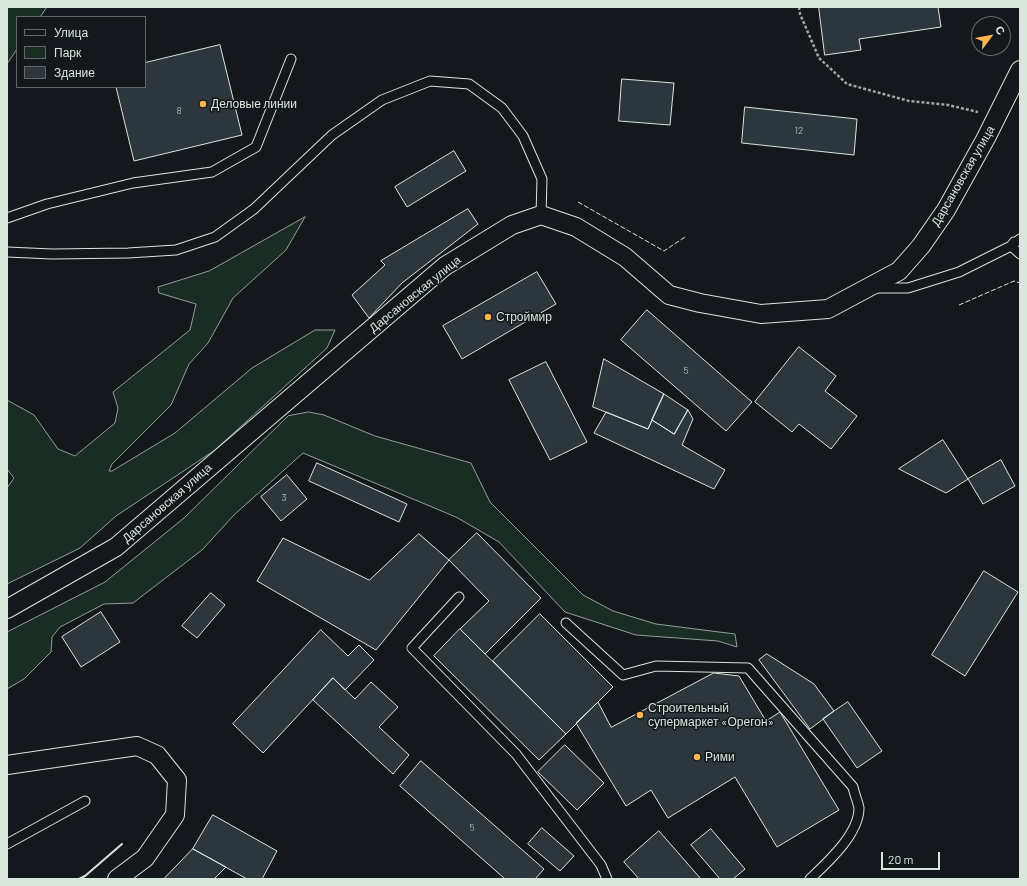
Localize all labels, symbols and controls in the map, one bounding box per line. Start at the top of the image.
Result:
legend [16,16,146,88]
north arrow [971,16,1011,56]
text: С [993,23,1008,37]
text: Улица [54,25,88,39]
text: Парк [54,45,81,59]
text: Здание [54,65,95,79]
place label: Деловые линии [211,97,297,111]
marker: Деловые линии [198,99,208,109]
house number: 8 [176,105,182,117]
street label: Дарсановская улица [928,123,998,229]
house number: 12 [795,125,803,137]
street label: Дарсановская улица [366,253,464,335]
place label: Строймир [496,310,552,324]
marker: Строймир [483,312,493,322]
house number: 5 [683,365,689,377]
street label: Дарсановская улица [119,460,215,546]
house number: 3 [281,492,287,504]
place label: Строительный супермаркет «Орегон» [648,701,774,729]
marker: Строительный супермаркет «Орегон» [635,710,645,720]
place label: Рими [705,750,735,764]
marker: Рими [692,752,702,762]
house number: 5 [469,822,475,834]
scale bar [883,844,942,870]
text: 20 m [888,852,914,866]

